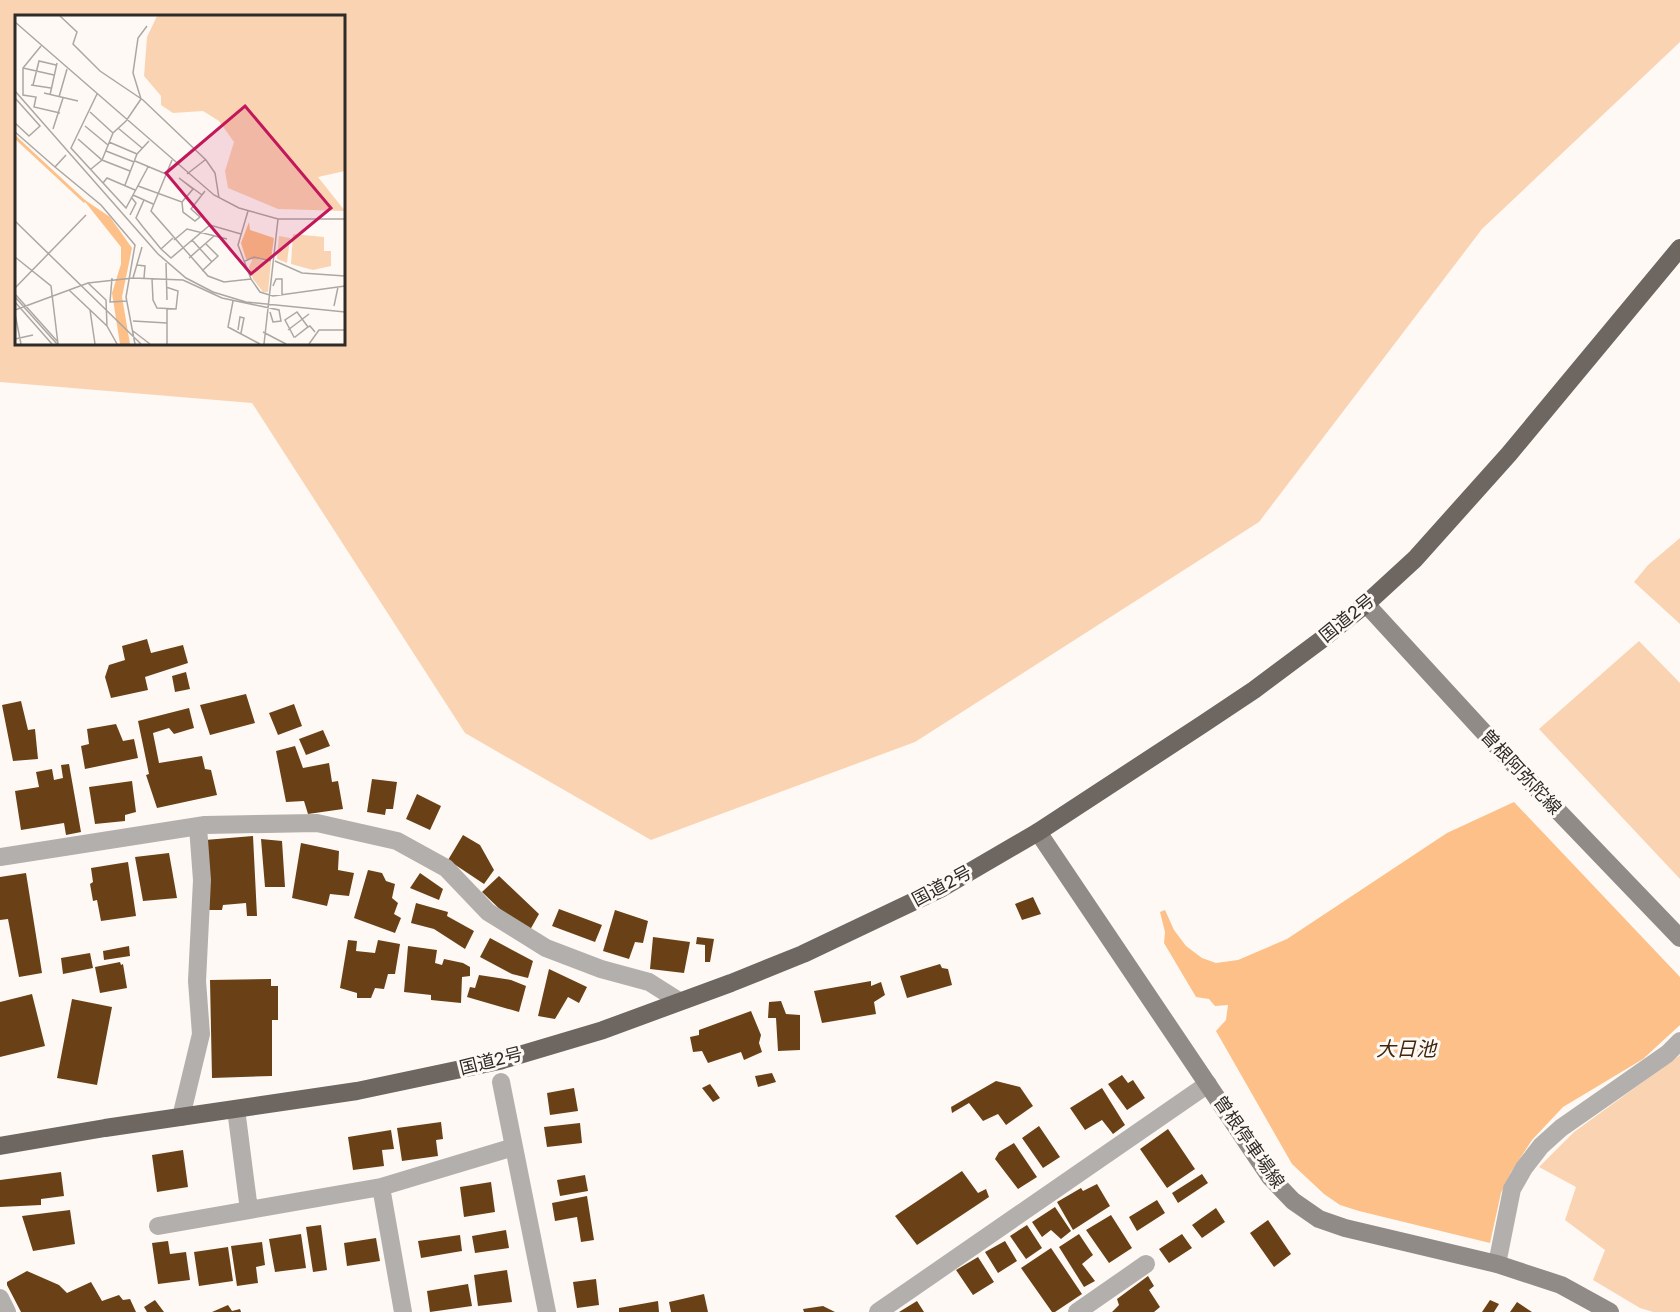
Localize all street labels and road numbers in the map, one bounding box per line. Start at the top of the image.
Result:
street label: 国道2号 [1314,588,1378,646]
street label: 曽根阿弥陀線 [1477,724,1567,818]
street label: 国道2号 [908,860,975,910]
street label: 国道2号 [457,1042,525,1078]
street label: 曽根停車場線 [1210,1091,1290,1192]

